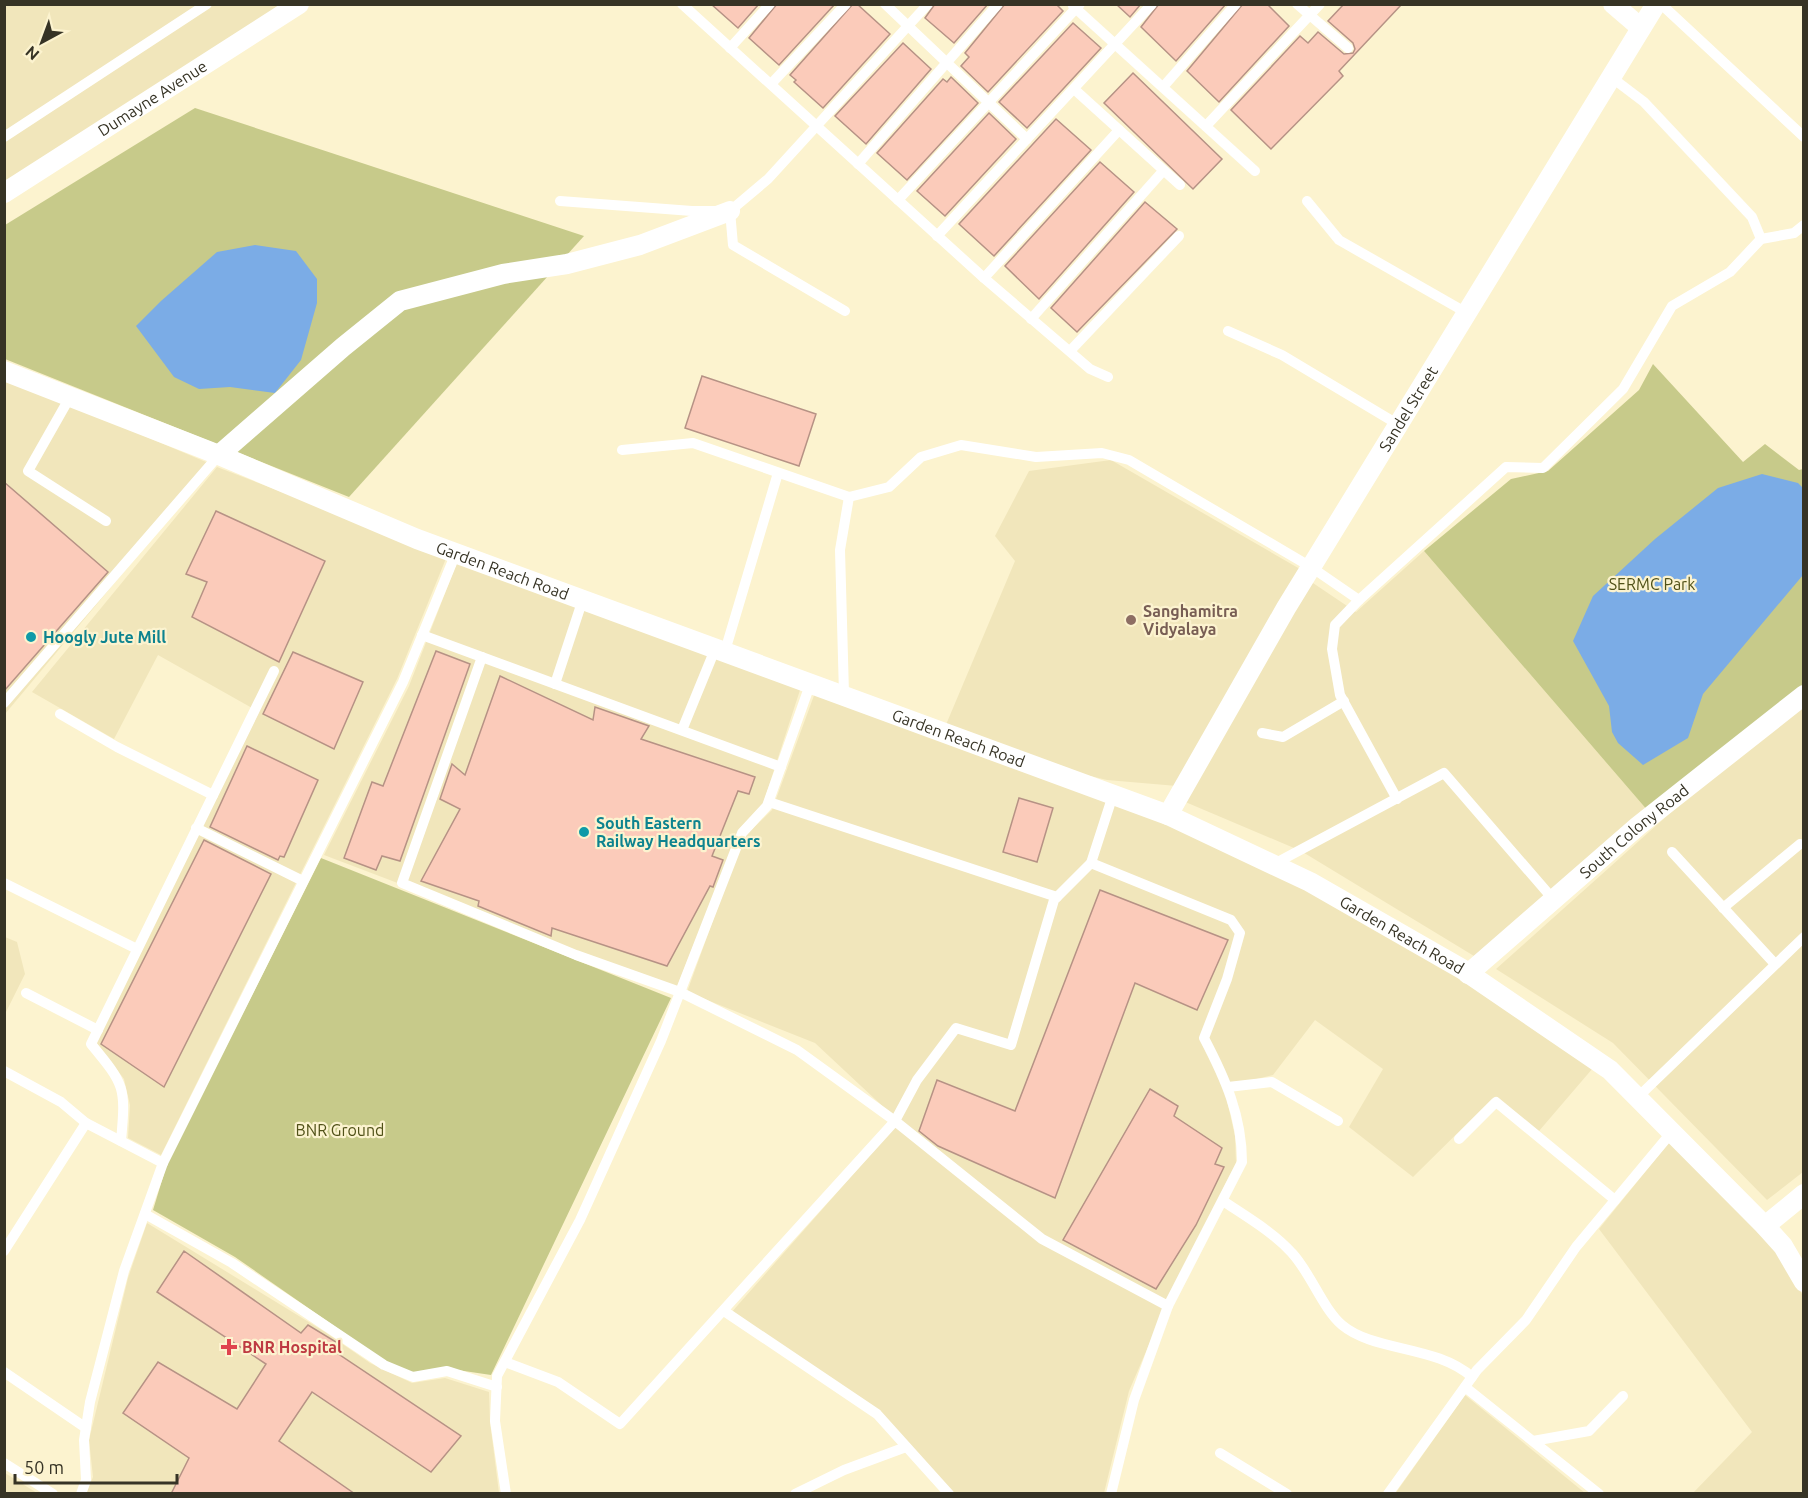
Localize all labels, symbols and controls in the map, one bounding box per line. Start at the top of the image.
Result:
north arrow [12,12,72,72]
text: N [22,43,43,64]
street label: Dumayne Avenue [94,57,210,140]
street label: Sandel Street [1375,362,1441,455]
street label: Garden Reach Road [434,538,571,603]
park label: SERMC Park [1609,575,1695,593]
place label: Sanghamitra Vidyalaya [1143,602,1238,638]
marker: Sanghamitra Vidyalaya [1124,613,1138,627]
place label: Hoogly Jute Mill [43,628,166,646]
marker: Hoogly Jute Mill [24,630,38,644]
street label: Garden Reach Road [890,705,1028,771]
street label: South Colony Road [1576,781,1692,882]
place label: South Eastern Railway Headquarters [596,814,761,850]
marker: South Eastern Railway Headquarters [577,825,591,839]
street label: Garden Reach Road [1337,892,1467,977]
park label: BNR Ground [296,1121,384,1139]
marker: BNR Hospital [220,1338,238,1356]
place label: BNR Hospital [242,1338,342,1356]
scale bar [15,1447,177,1485]
text: 50 m [24,1457,64,1477]

